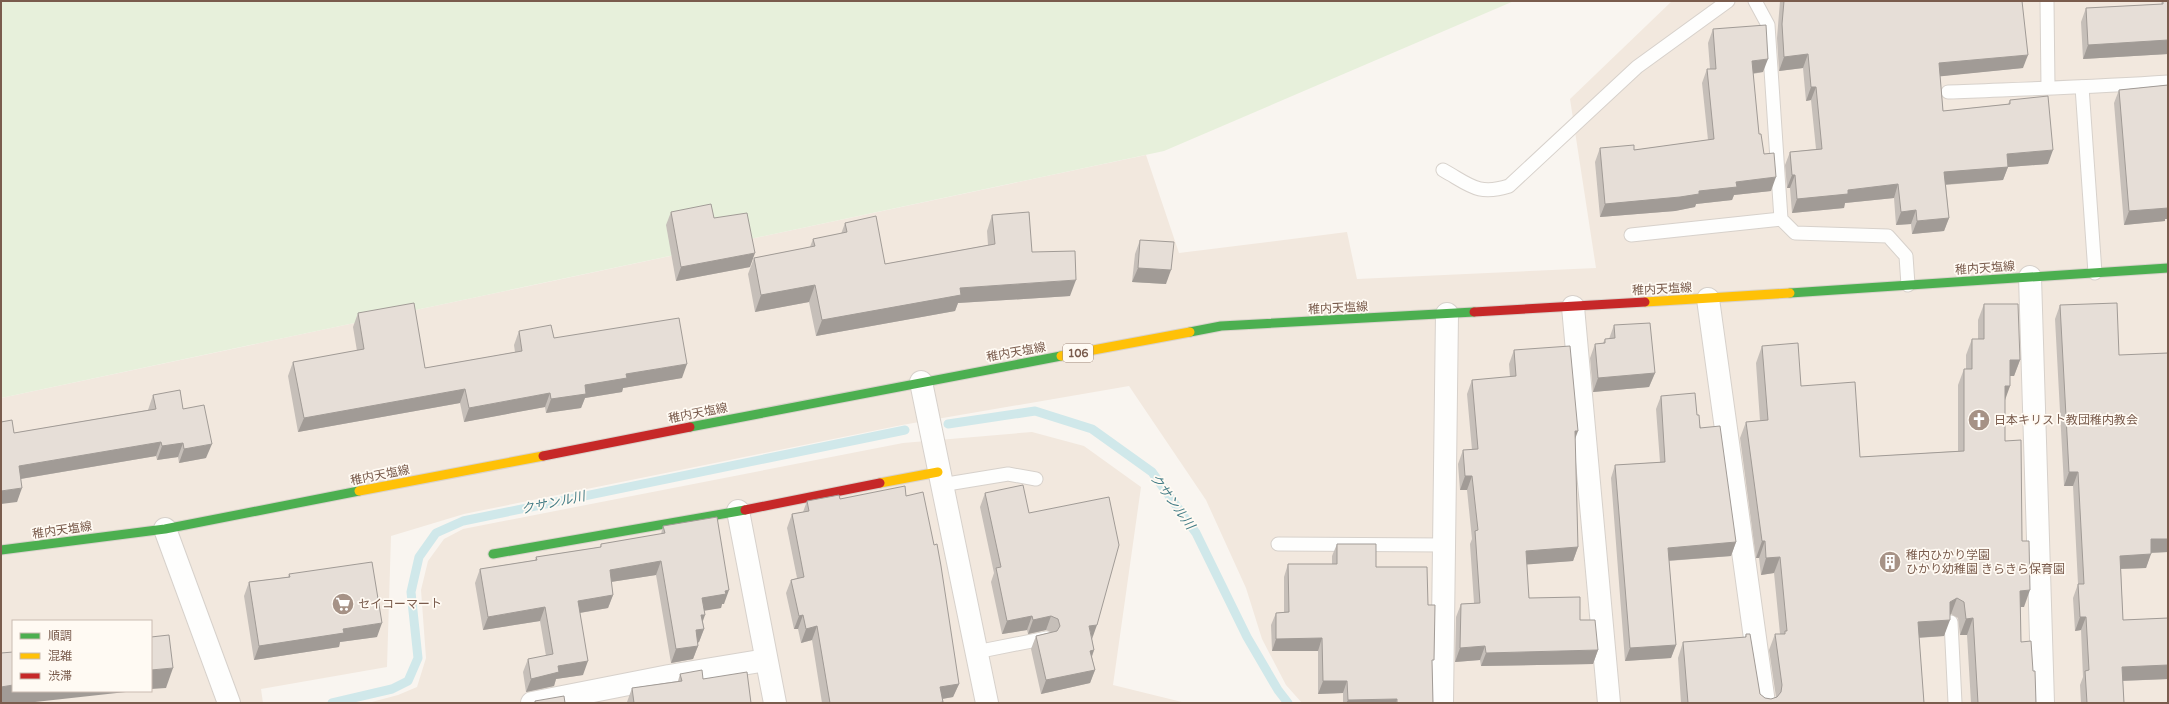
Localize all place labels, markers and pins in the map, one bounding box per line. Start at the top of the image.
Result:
church icon: 日本キリスト教団稚内教会 [1966,407,1992,433]
place label: 日本キリスト教団稚内教会 [1994,413,2138,427]
place label: 稚内ひかり学園 ひかり幼稚園 きらきら保育園 [1906,548,2065,576]
building icon: 稚内ひかり学園 ひかり幼稚園 きらきら保育園 [1877,549,1903,575]
supermarket icon: セイコーマート [330,591,356,617]
place label: セイコーマート [358,597,442,611]

